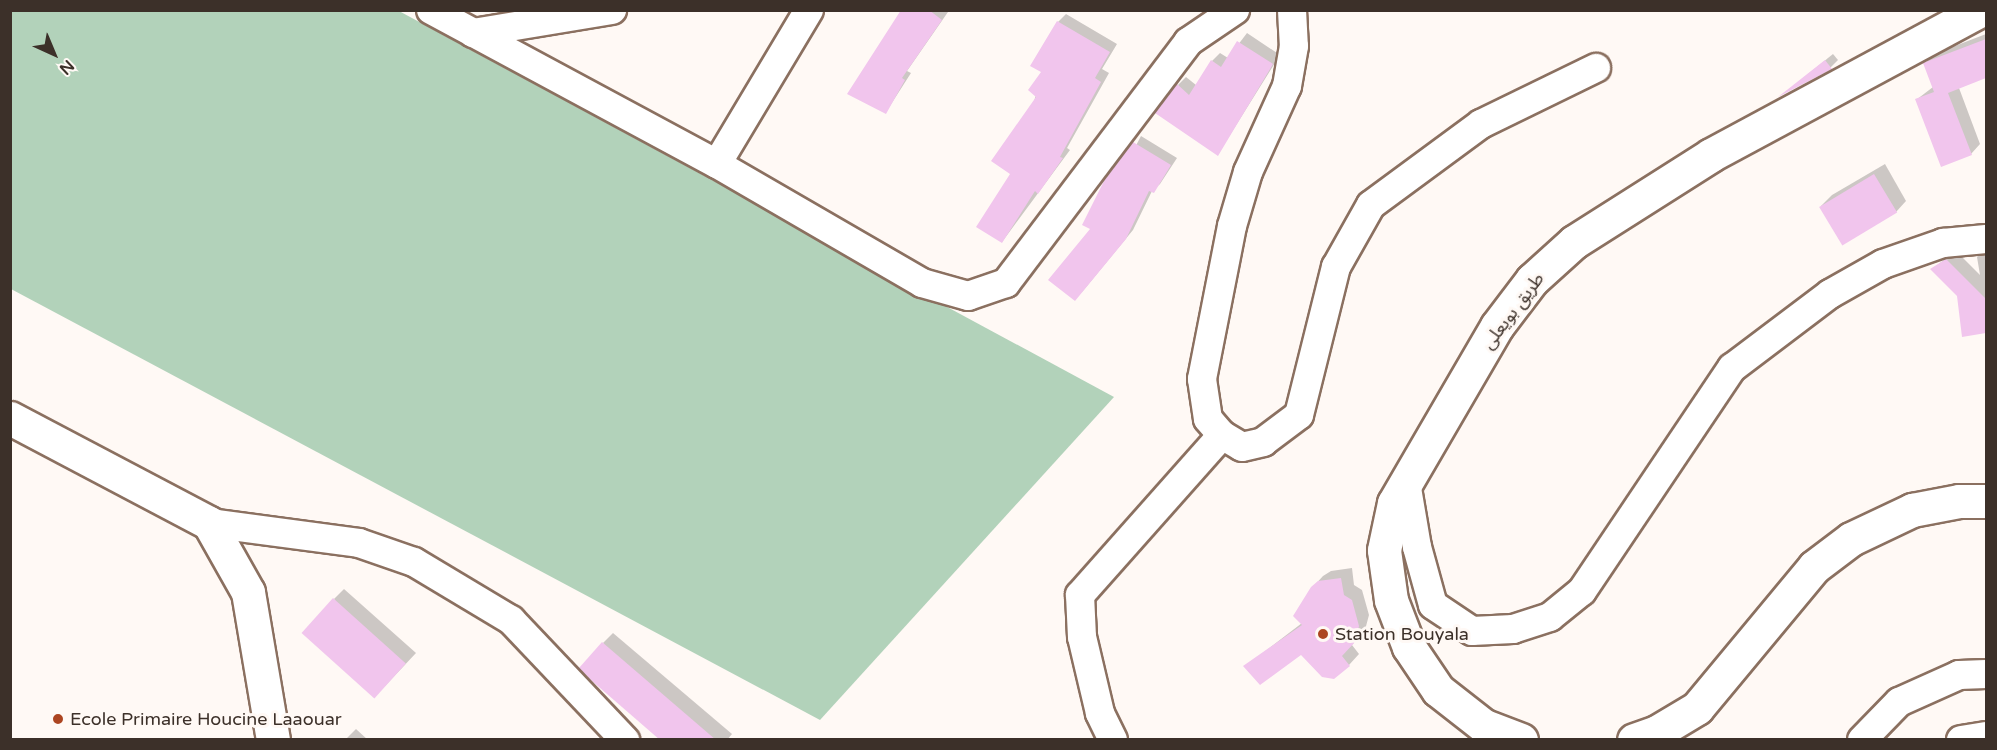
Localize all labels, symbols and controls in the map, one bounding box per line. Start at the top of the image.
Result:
north arrow [24,24,84,84]
text: N [55,55,78,79]
street label: طريق بويعلى [1477,269,1549,353]
place label: Station Bouyala [1335,623,1469,645]
marker: Station Bouyala [1316,627,1330,641]
place label: Ecole Primaire Houcine Laaouar [70,708,342,730]
marker: Ecole Primaire Houcine Laaouar [51,712,65,726]

